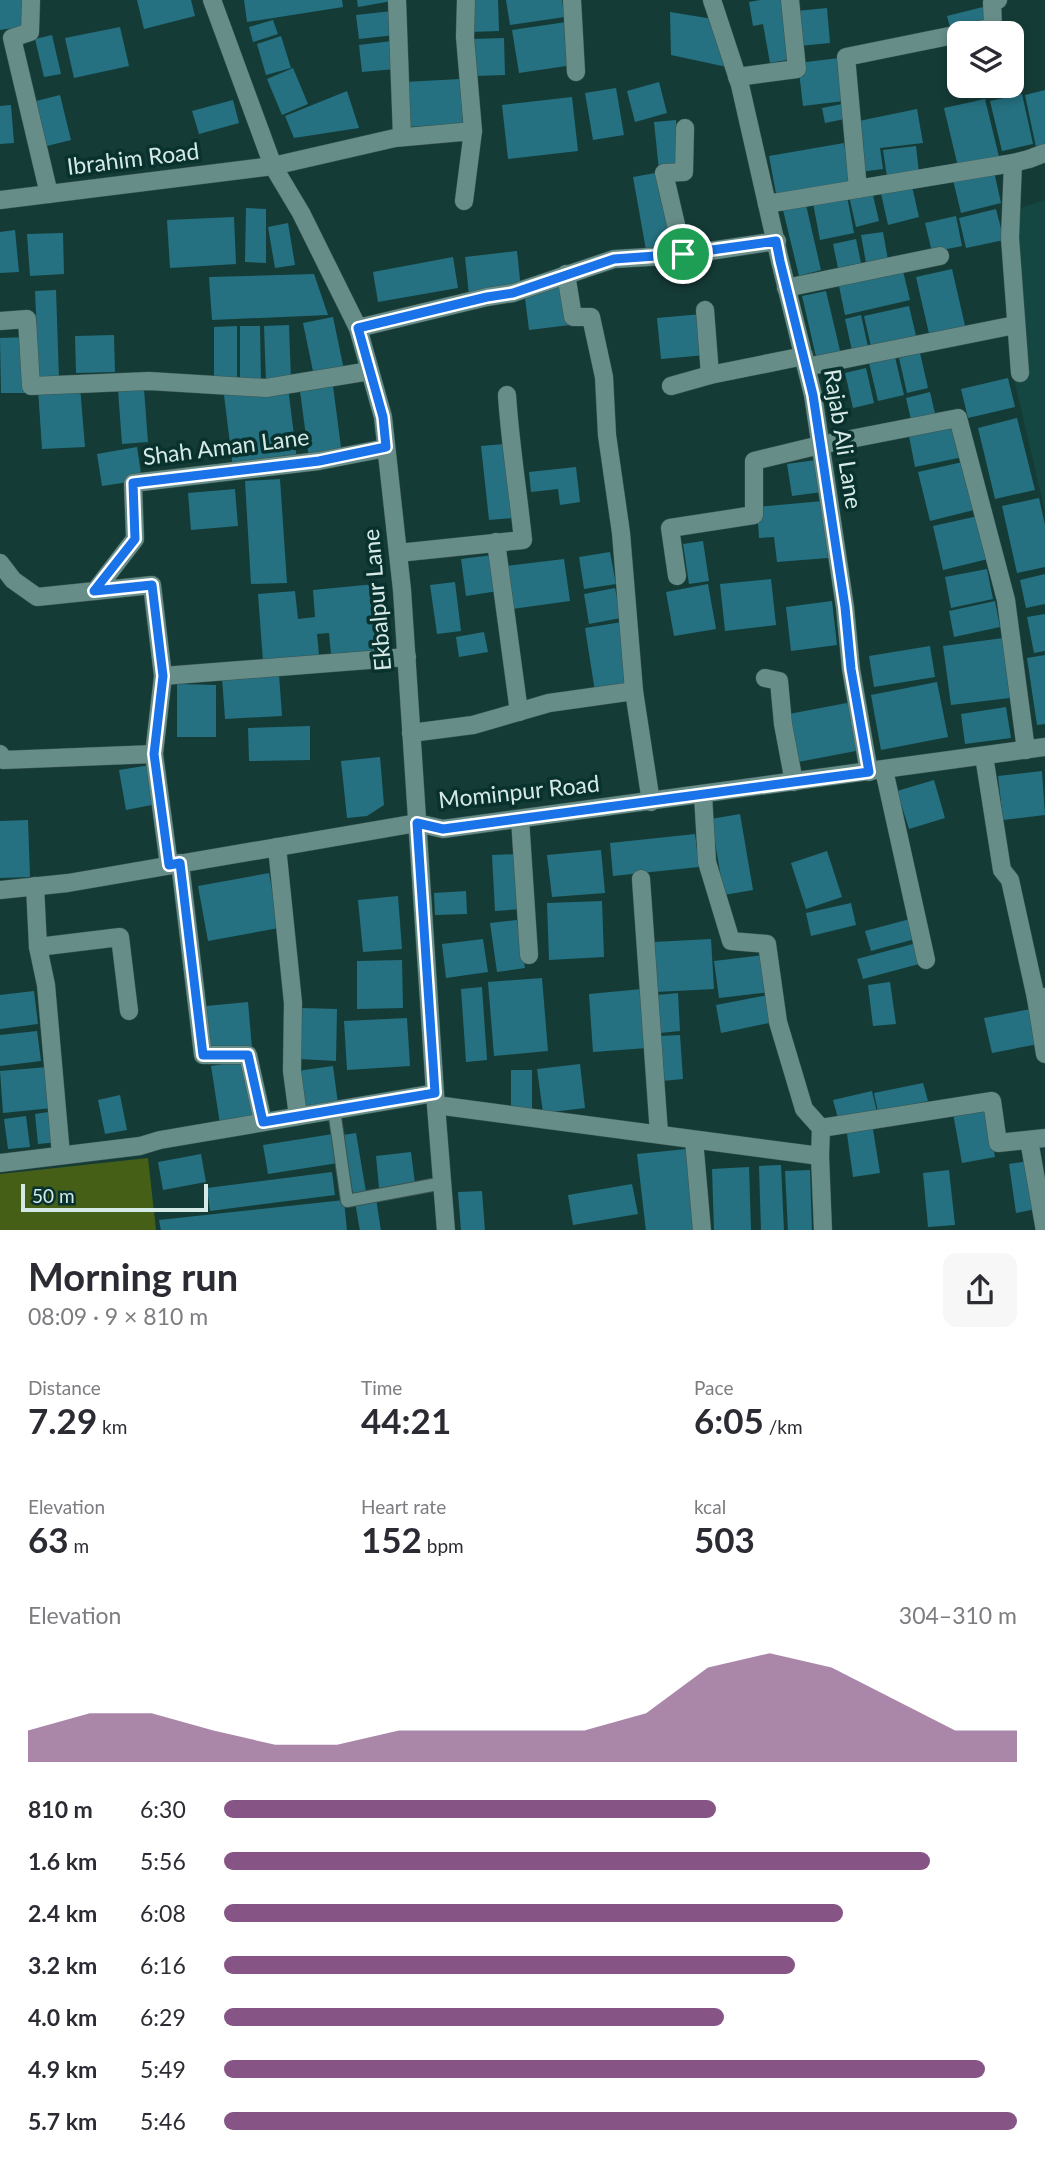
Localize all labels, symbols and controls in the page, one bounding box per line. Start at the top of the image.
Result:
map controls [947,21,1024,98]
button: layers [947,21,1024,98]
street label: Ibrahim Road [65,136,201,180]
pin [653,224,713,284]
icon: arrive [664,235,702,273]
street label: Rajab Ali Lane [819,367,869,511]
street label: Shah Aman Lane [141,422,311,470]
street label: Ekbalpur Lane [356,528,396,672]
street label: Mominpur Road [437,769,601,813]
scale bar [21,1182,208,1213]
text: 50 m [32,1184,75,1207]
text: Morning run [28,1253,238,1299]
button: share [943,1253,1017,1327]
text: 08:09 · 9 × 810 m [28,1302,208,1330]
text: Distance [28,1376,101,1399]
text: Time [361,1376,402,1399]
text: Pace [694,1376,733,1399]
text: 7.29 [28,1399,97,1441]
text: 44:21 [361,1399,451,1441]
text: 6:05 [694,1399,764,1441]
text: km [97,1415,127,1438]
text: /km [764,1415,803,1438]
text: Elevation [28,1495,105,1518]
text: Heart rate [361,1495,446,1518]
text: kcal [694,1495,726,1518]
text: 63 [28,1518,69,1560]
text: 152 [361,1518,422,1560]
text: 503 [694,1518,755,1560]
text: m [69,1534,89,1557]
text: bpm [422,1534,464,1557]
text: Elevation [28,1601,121,1629]
text: 304–310 m [899,1601,1017,1629]
text: 810 m [28,1795,93,1823]
text: 6:30 [140,1795,186,1823]
text: 1.6 km [28,1847,97,1875]
text: 5:56 [140,1847,186,1875]
text: 2.4 km [28,1899,97,1927]
text: 6:08 [140,1899,186,1927]
text: 3.2 km [28,1951,97,1979]
text: 6:16 [140,1951,186,1979]
text: 4.0 km [28,2003,97,2031]
text: 6:29 [140,2003,186,2031]
text: 4.9 km [28,2055,97,2083]
text: 5:49 [140,2055,186,2083]
text: 5.7 km [28,2107,97,2135]
text: 5:46 [140,2107,186,2135]

